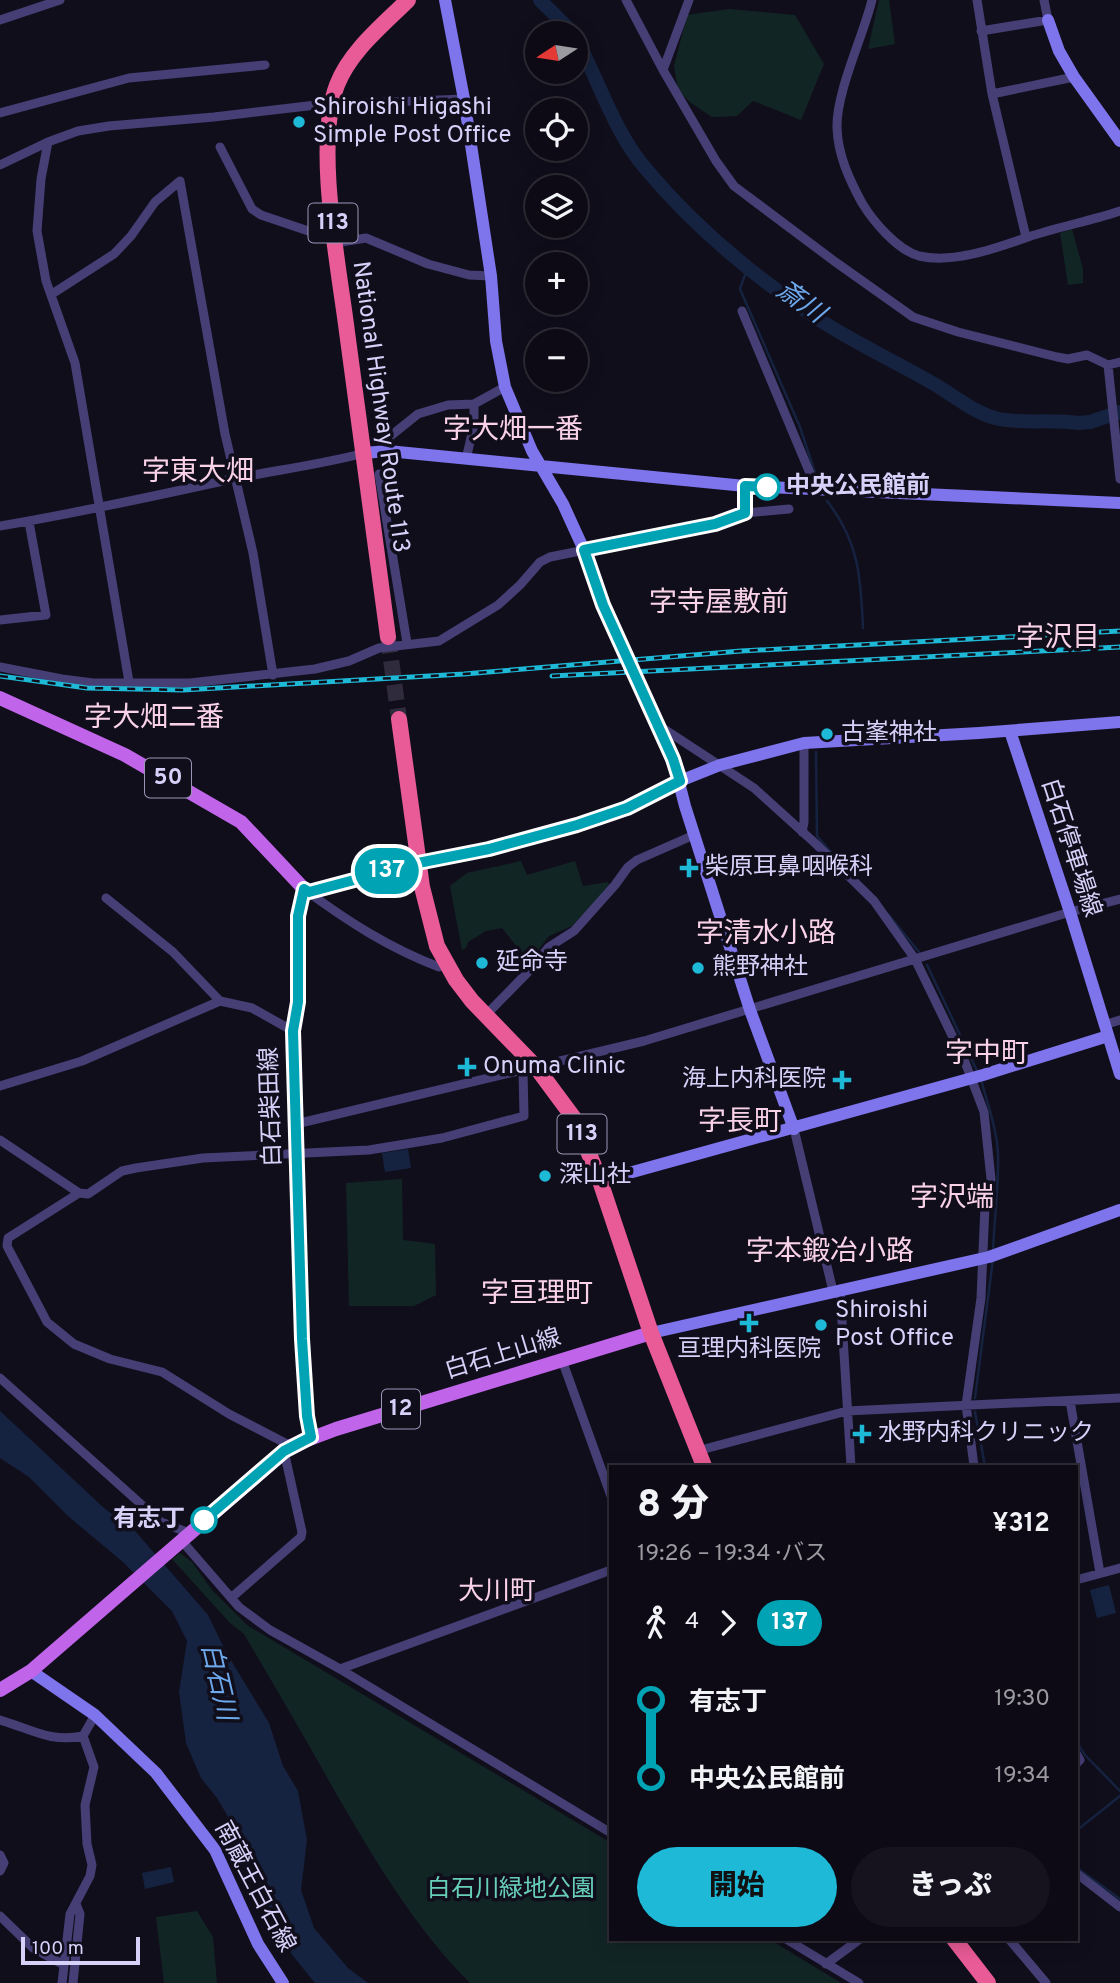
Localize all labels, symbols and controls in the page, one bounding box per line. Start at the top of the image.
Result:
north arrow [525,21,588,84]
map controls [525,21,588,392]
place label: Shiroishi Higashi Simple Post Office [313,93,511,151]
button: locate [525,98,588,161]
marker: Shiroishi Higashi Simple Post Office [291,114,307,130]
button: layers [525,175,588,238]
road number: 113 [308,204,358,243]
button: + [525,252,588,315]
street label: National Highway Route 113 [345,259,415,555]
water label: 斎川 [769,275,833,333]
button: − [525,329,588,392]
district label: 字大畑一番 [443,413,583,449]
district label: 字東大畑 [142,455,254,491]
place label: 中央公民館前 [786,472,930,502]
marker: 中央公民館前 [754,474,780,500]
district label: 字寺屋敷前 [649,586,789,622]
district label: 字沢目 [1016,621,1100,657]
district label: 字大畑二番 [84,701,224,737]
place label: 古峯神社 [841,719,937,749]
marker: 古峯神社 [819,726,835,742]
road number: 50 [145,758,191,798]
street label: 白石停車場線 [1033,775,1107,921]
line badge: 137 [347,848,427,894]
place label: 柴原耳鼻咽喉科 [705,853,873,883]
text: 137 [369,856,405,886]
marker: 柴原耳鼻咽喉科 [679,858,699,878]
district label: 字清水小路 [696,917,836,953]
place label: 延命寺 [496,948,568,978]
place label: 熊野神社 [712,953,808,983]
marker: 延命寺 [474,955,490,971]
marker: 熊野神社 [690,960,706,976]
district label: 字中町 [945,1037,1029,1073]
street label: 白石柴田線 [255,1047,289,1167]
place label: Onuma Clinic [483,1052,626,1082]
marker: Onuma Clinic [457,1057,477,1077]
place label: 海上内科医院 [682,1065,826,1095]
marker: 海上内科医院 [832,1070,852,1090]
district label: 字長町 [698,1105,782,1141]
road number: 113 [558,1114,606,1154]
place label: 深山社 [559,1161,631,1191]
marker: 深山社 [537,1168,553,1184]
district label: 字沢端 [910,1181,994,1217]
district label: 字本鍛冶小路 [746,1235,914,1271]
district label: 字亘理町 [481,1277,593,1313]
place label: Shiroishi Post Office [835,1296,954,1354]
marker: 亘理内科医院 [739,1313,759,1333]
marker: Shiroishi Post Office [813,1317,829,1333]
street label: 白石上山線 [441,1323,565,1387]
place label: 亘理内科医院 [677,1335,821,1365]
road number: 12 [382,1390,420,1428]
place label: 水野内科クリニック [878,1419,1094,1449]
marker: 水野内科クリニック [852,1424,872,1444]
text: 8 分 [637,1482,709,1531]
place label: 有志丁 [113,1505,185,1535]
marker: 有志丁 [191,1507,217,1533]
text: ¥312 [992,1508,1050,1541]
text: 19:26 – 19:34 · バス [637,1540,827,1569]
district label: 大川町 [458,1576,536,1609]
icon: walk [637,1604,675,1642]
icon: forward [709,1604,747,1642]
text: 4 [685,1608,699,1637]
text: 137 [771,1608,808,1638]
water label: 白石川 [192,1640,243,1727]
text: 19:30 [994,1685,1050,1714]
text: 有志丁 [689,1687,767,1720]
text: 19:34 [994,1762,1050,1791]
text: 中央公民館前 [689,1764,845,1797]
street label: 南蔵王白石線 [207,1816,301,1958]
button: 開始 [637,1847,837,1927]
button: きっぷ [851,1847,1050,1927]
park label: 白石川緑地公園 [427,1875,595,1905]
scale bar [21,1934,140,1966]
text: 100 m [32,1937,84,1961]

